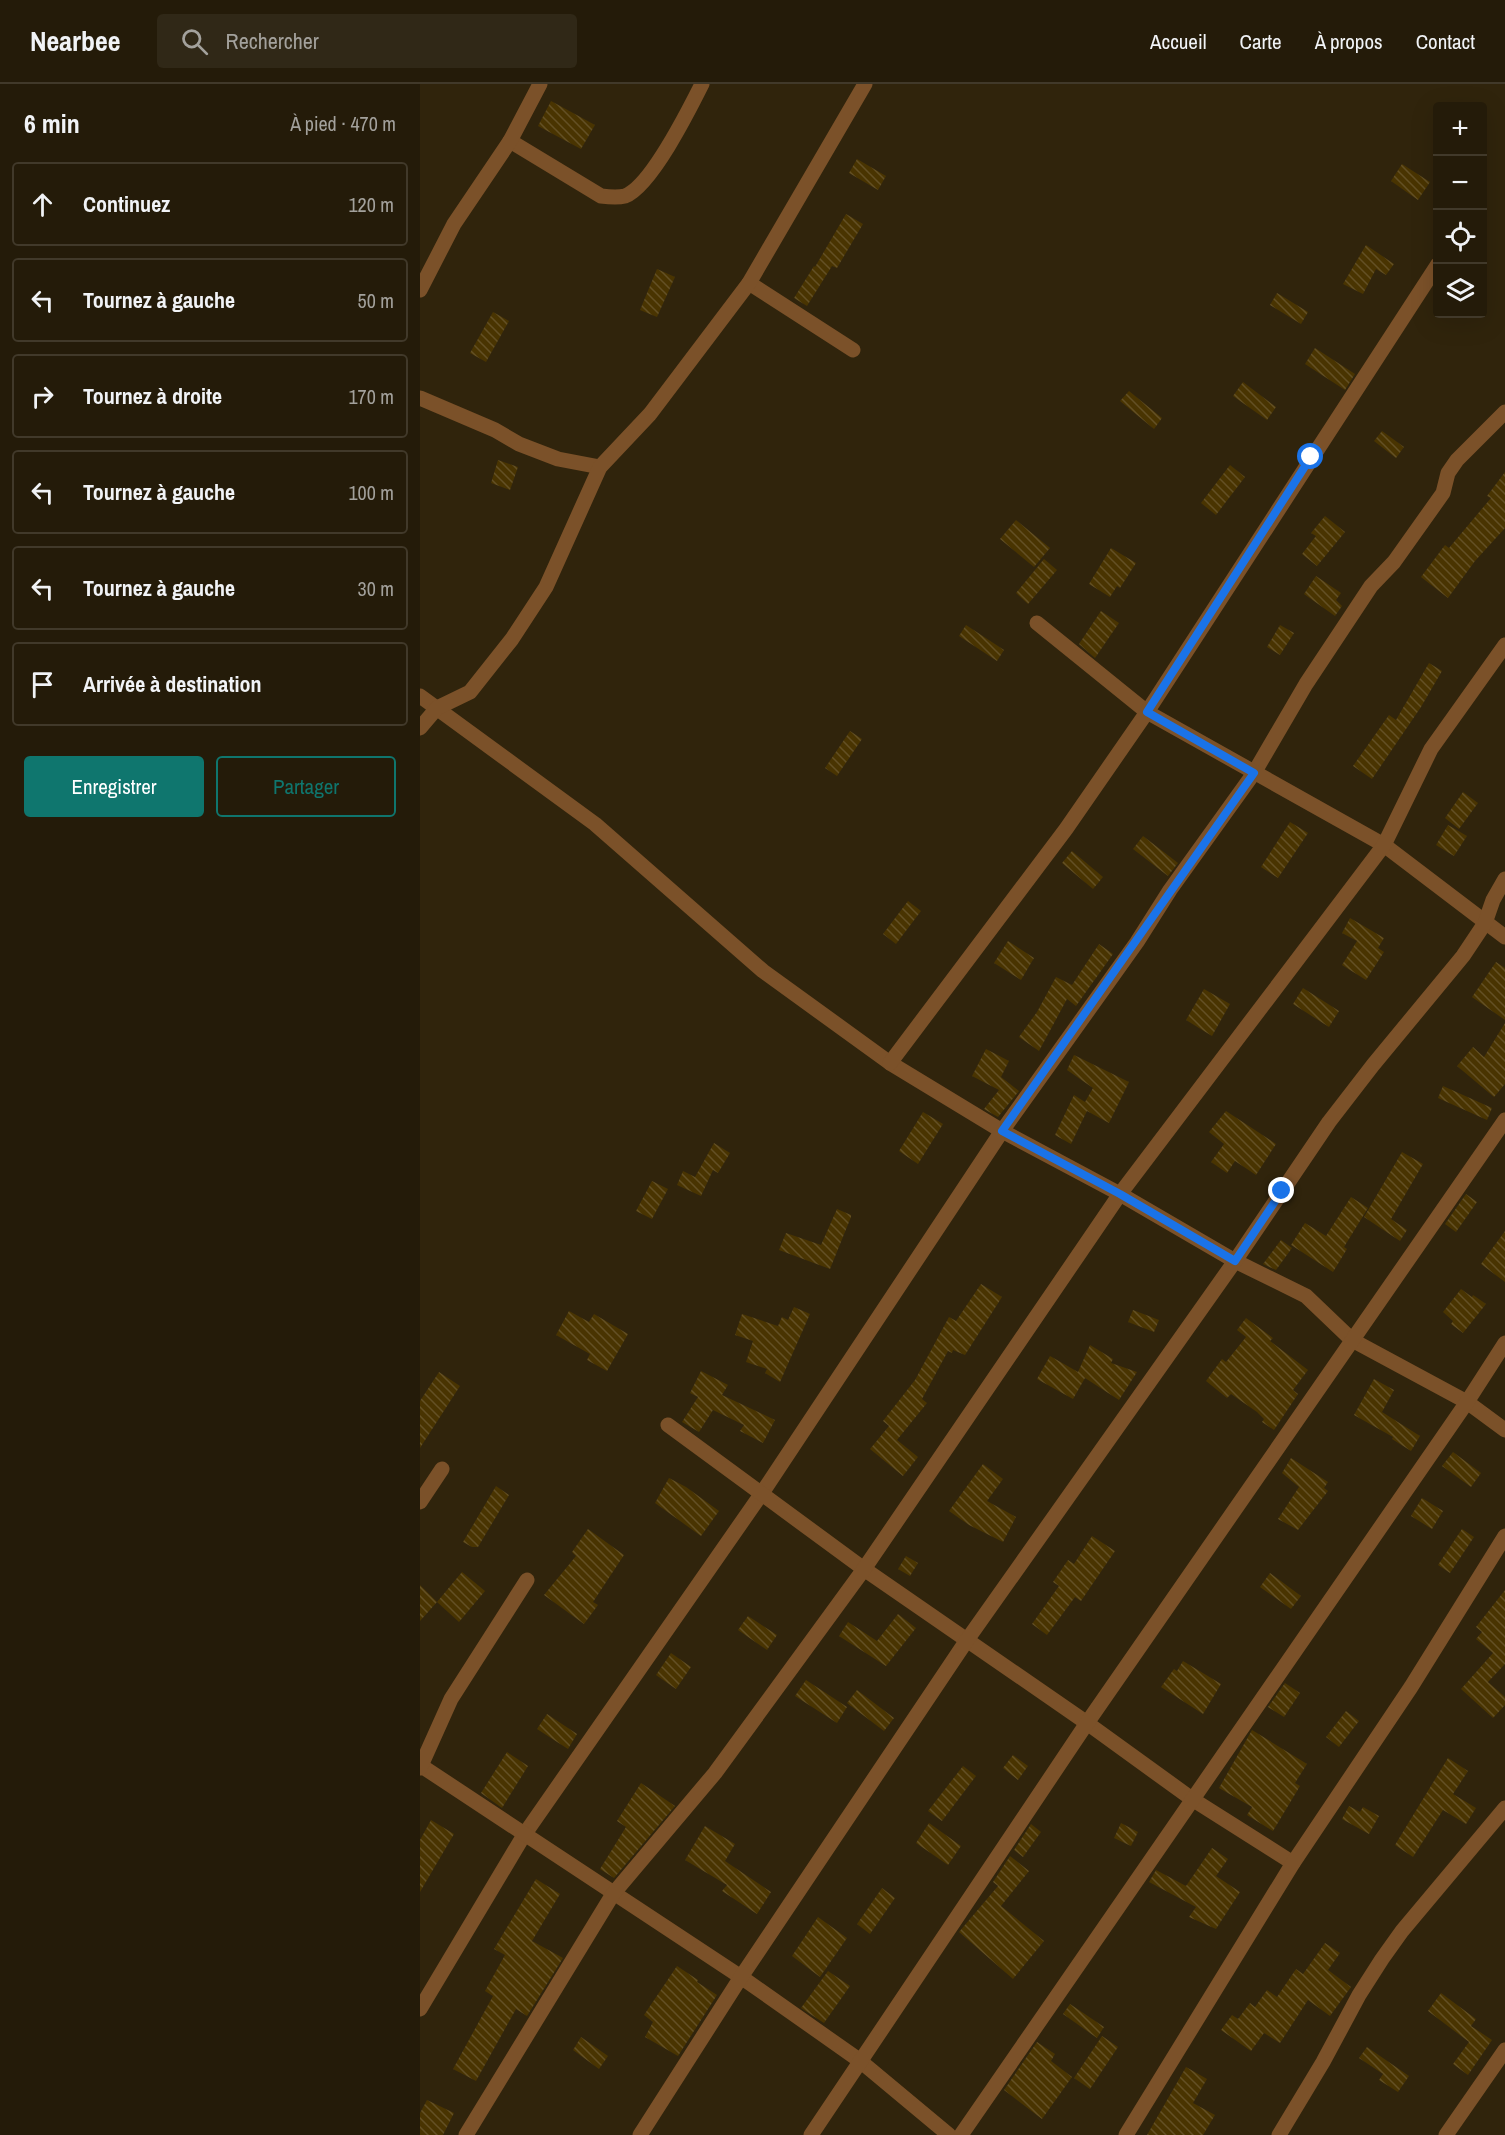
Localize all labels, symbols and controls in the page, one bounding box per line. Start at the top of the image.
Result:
search box [157,14,577,68]
text: Nearbee [30,22,121,60]
icon: search [178,25,211,58]
text: Rechercher [226,26,319,56]
text: Accueil [1150,27,1207,56]
text: Carte [1240,27,1282,56]
text: À propos [1315,27,1383,56]
text: Contact [1416,27,1475,56]
map controls [1433,102,1487,318]
button: + [1433,102,1487,156]
text: 6 min [24,106,80,141]
text: À pied · 470 m [290,110,396,137]
button: − [1433,156,1487,210]
icon: ahead [26,188,59,221]
text: Continuez [83,189,170,219]
text: 120 m [348,191,394,218]
button: locate [1433,210,1487,264]
button: layers [1433,264,1487,318]
icon: left [26,284,59,317]
text: Tournez à gauche [83,285,235,315]
text: 50 m [358,287,394,314]
icon: right [26,380,59,413]
text: Tournez à droite [83,381,222,411]
text: 170 m [348,383,394,410]
route start [1297,443,1323,469]
icon: left [26,476,59,509]
text: Tournez à gauche [83,477,235,507]
text: 100 m [348,479,394,506]
icon: left [26,572,59,605]
text: Tournez à gauche [83,573,235,603]
text: 30 m [358,575,394,602]
icon: arrive [26,668,59,701]
text: Arrivée à destination [83,669,261,699]
button: Enregistrer [24,756,204,817]
button: Partager [216,756,396,817]
route end [1268,1177,1294,1203]

